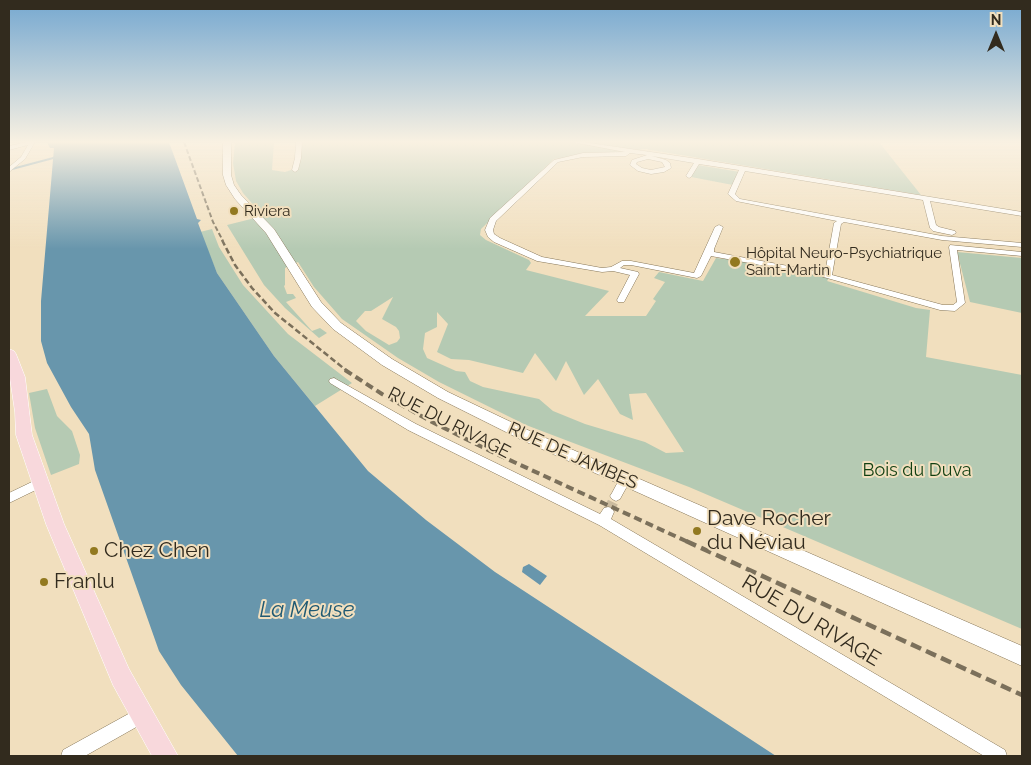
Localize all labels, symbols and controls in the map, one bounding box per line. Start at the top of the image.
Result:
north arrow [971,10,1021,60]
text: N [991,12,1001,28]
place label: Riviera [244,202,290,220]
marker: Riviera [228,205,240,217]
place label: Hôpital Neuro-Psychiatrique Saint-Martin [746,244,942,279]
marker: Hôpital Neuro-Psychiatrique Saint-Martin [728,255,742,269]
street label: RUE DU RIVAGE [384,383,514,463]
street label: RUE DE JAMBES [505,418,641,494]
park label: Bois du Duva [862,460,972,482]
place label: Dave Rocher du Néviau [707,506,831,556]
marker: Dave Rocher du Néviau [691,525,703,537]
place label: Chez Chen [104,538,210,564]
marker: Chez Chen [88,545,100,557]
place label: Franlu [54,569,115,595]
street label: RUE DU RIVAGE [737,570,885,672]
marker: Franlu [38,576,50,588]
water label: La Meuse [259,597,355,623]

